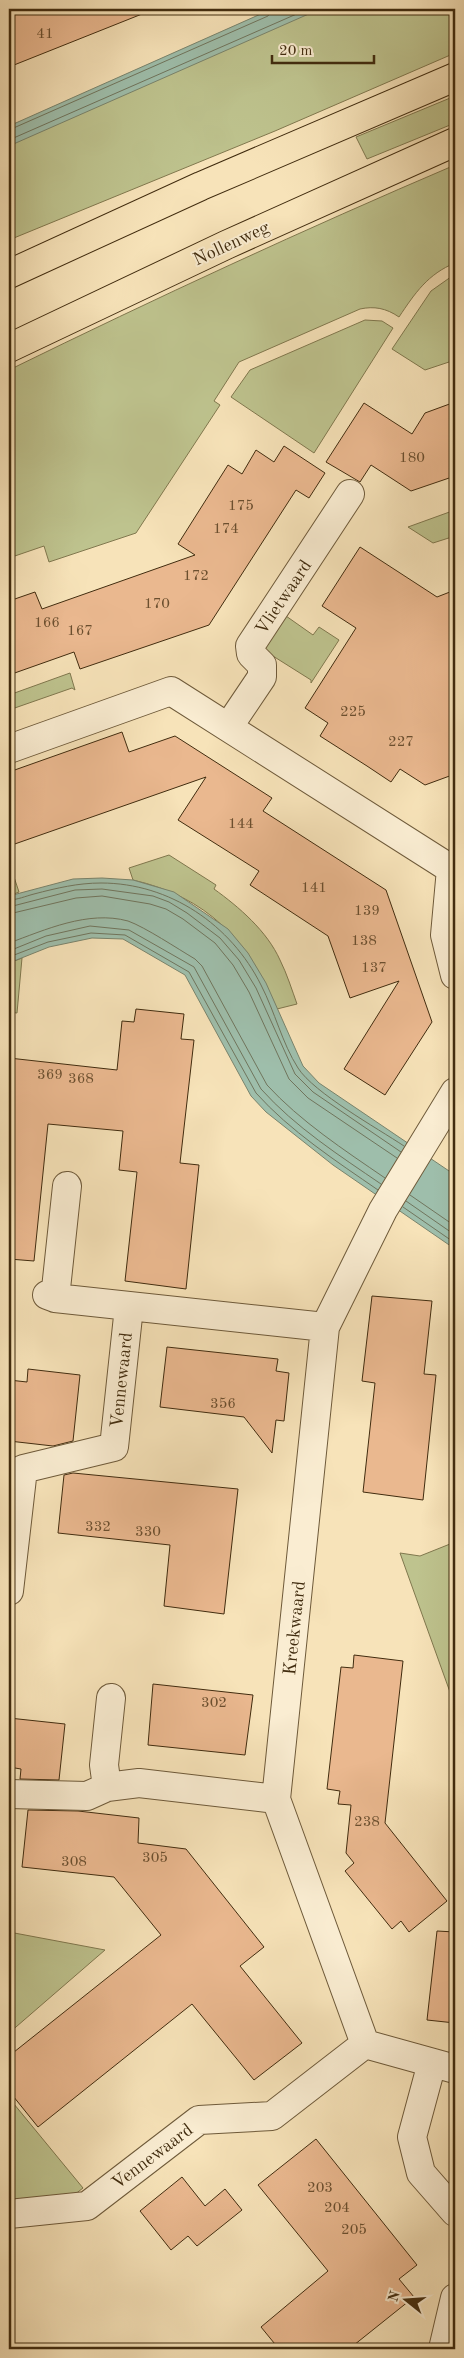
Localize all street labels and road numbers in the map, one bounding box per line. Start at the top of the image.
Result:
street label: Nollenweg [191,218,272,269]
street label: Vlietwaard [252,557,315,638]
street label: Vennewaard [108,1331,136,1429]
street label: Kreekwaard [281,1580,309,1676]
street label: Vennewaard [109,2121,196,2193]

